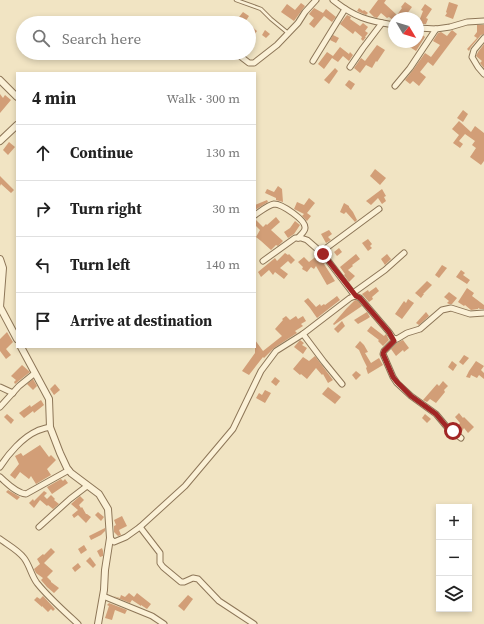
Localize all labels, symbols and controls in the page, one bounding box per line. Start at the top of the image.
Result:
north arrow [388,12,424,48]
search box [16,16,256,60]
icon: search [30,27,52,49]
text: Search here [62,28,141,49]
text: 4 min [32,86,76,110]
text: Walk · 300 m [167,90,240,107]
icon: ahead [32,142,54,164]
text: Continue [70,142,133,163]
text: 130 m [206,144,240,161]
icon: right [32,198,54,220]
text: Turn right [70,198,142,219]
text: 30 m [212,200,240,217]
route end [314,245,332,263]
icon: left [32,254,54,276]
text: Turn left [70,254,130,275]
text: 140 m [206,256,240,273]
icon: arrive [32,310,54,332]
text: Arrive at destination [70,310,212,331]
route start [444,422,462,440]
map controls [436,504,472,612]
button: + [436,504,472,540]
button: − [436,540,472,576]
button: layers [436,576,472,612]

